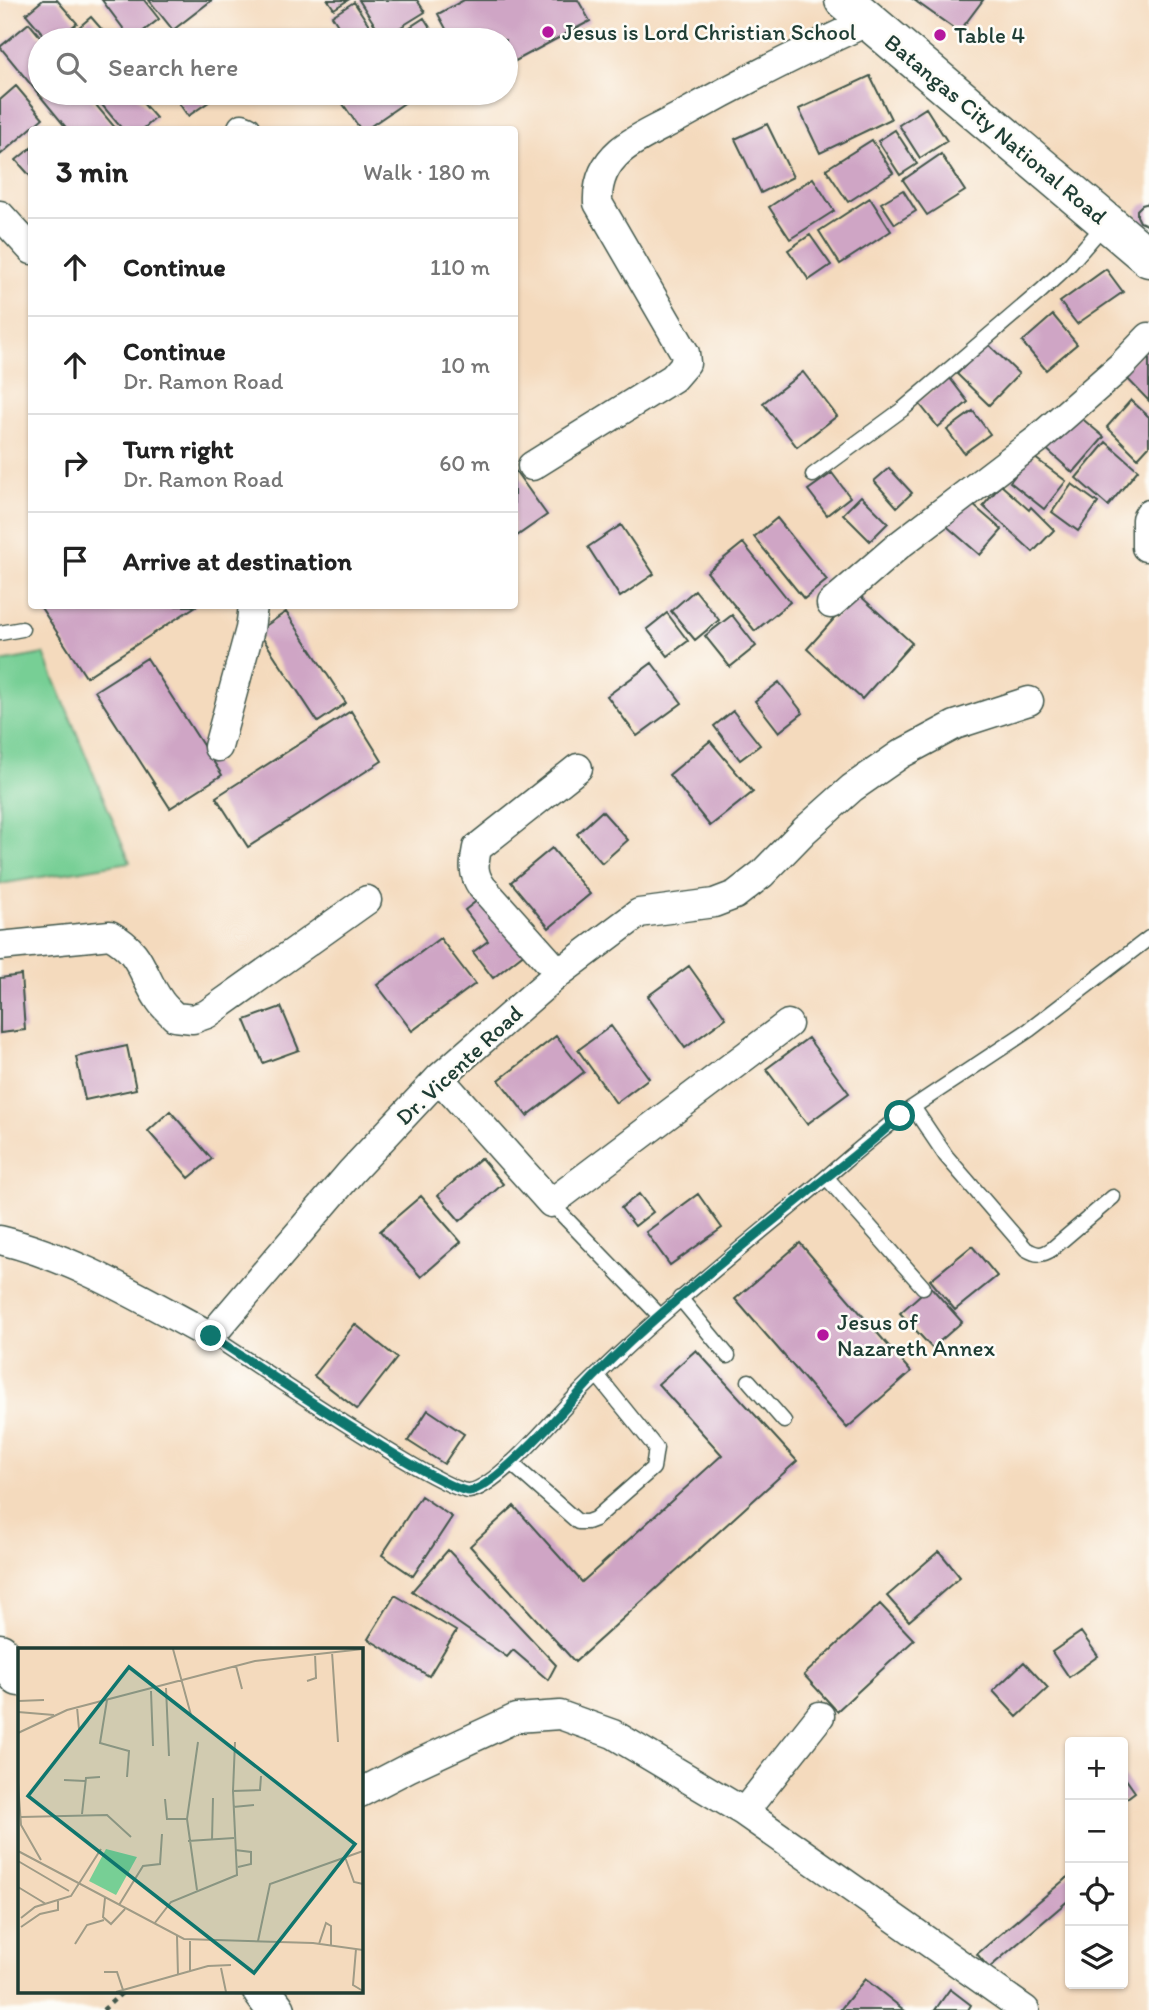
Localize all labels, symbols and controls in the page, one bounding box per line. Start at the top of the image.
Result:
place label: Jesus is Lord Christian School [562,18,857,46]
place label: Table 4 [954,21,1025,49]
marker: Jesus is Lord Christian School [540,24,556,40]
marker: Table 4 [932,27,948,43]
search box [28,28,518,105]
street label: Batangas City National Road [879,28,1113,231]
icon: search [52,48,90,86]
text: Search here [108,51,238,83]
text: 3 min [56,153,128,190]
text: Walk · 180 m [363,158,490,186]
icon: ahead [56,248,94,286]
text: Continue [123,251,226,283]
text: 110 m [430,253,490,281]
text: Continue [123,335,226,367]
icon: ahead [56,346,94,384]
text: 10 m [441,351,490,379]
text: Dr. Ramon Road [123,367,283,395]
text: Turn right [123,433,234,465]
icon: right [56,444,94,482]
text: 60 m [439,449,490,477]
text: Dr. Ramon Road [123,465,283,493]
icon: arrive [56,542,94,580]
text: Arrive at destination [123,545,352,577]
street label: Dr. Vicente Road [390,999,528,1131]
route start [884,1100,915,1131]
place label: Jesus of Nazareth Annex [837,1308,995,1362]
route end [195,1320,226,1351]
marker: Jesus of Nazareth Annex [815,1327,831,1343]
inset map [18,1648,362,1993]
map controls [1065,1737,1128,1989]
button: + [1065,1737,1128,1800]
button: − [1065,1800,1128,1863]
button: locate [1065,1863,1128,1926]
button: layers [1065,1926,1128,1989]

